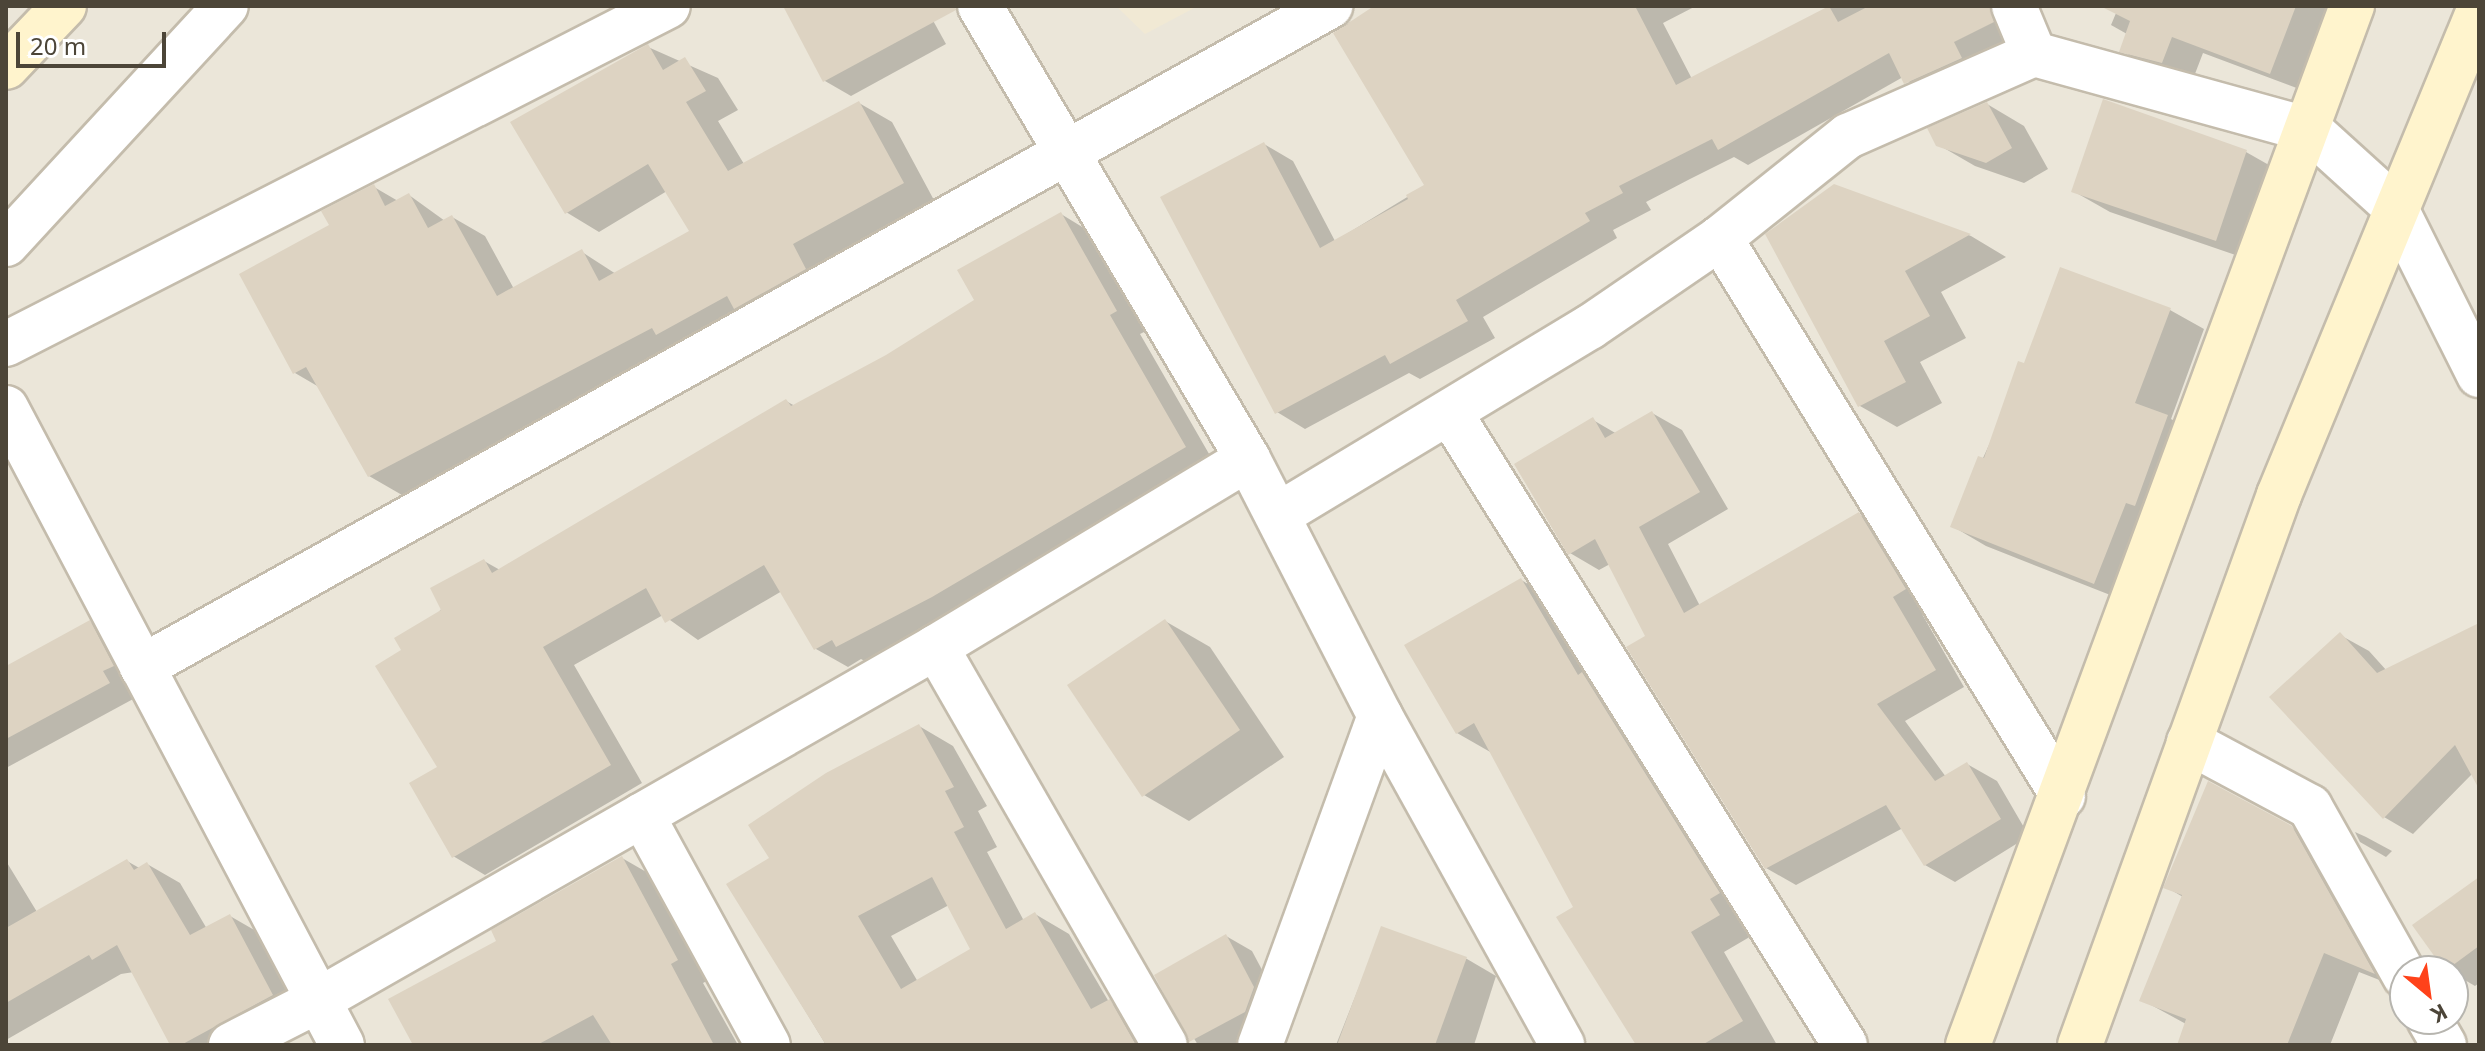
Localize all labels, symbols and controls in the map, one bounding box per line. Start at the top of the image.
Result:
scale bar [20,16,170,66]
text: 20 m [30,29,86,62]
north arrow [2389,955,2469,1035]
text: K [2426,998,2453,1031]

